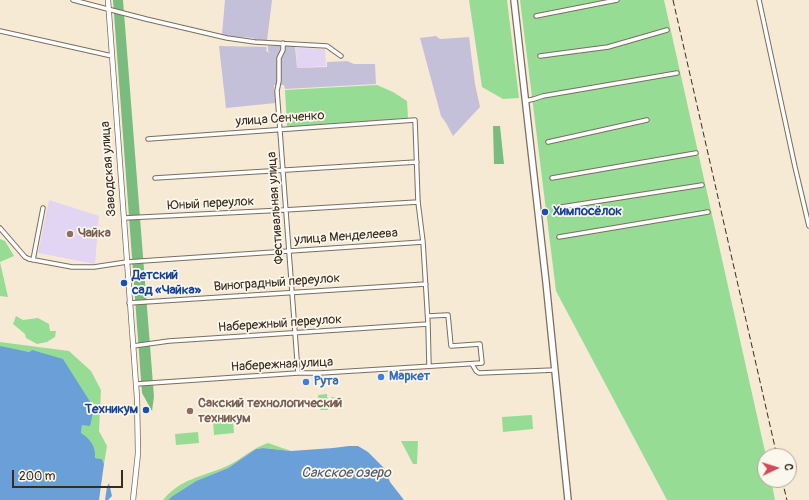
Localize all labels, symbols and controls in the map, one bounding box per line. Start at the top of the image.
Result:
street label: улица Сенченко [235,108,325,130]
street label: Заводская улица [98,121,120,217]
street label: Фестивальная улица [264,151,288,265]
street label: Юный переулок [167,194,255,214]
place label: Химпосёлок [553,204,622,220]
marker: Химпосёлок [540,207,550,217]
place label: Чайка [78,226,111,242]
street label: улица Менделеева [294,226,398,248]
marker: Чайка [65,229,75,239]
place label: Детский сад «Чайка» [132,268,201,299]
street label: Виноградный переулок [213,271,341,295]
marker: Детский сад «Чайка» [119,278,129,288]
street label: Набережный переулок [218,312,342,336]
street label: Набережная улица [230,355,334,375]
place label: Маркет [389,369,430,385]
marker: Маркет [376,372,386,382]
place label: Рута [314,374,339,390]
marker: Рута [301,377,311,387]
place label: Сакский технологический техникум [198,396,342,427]
place label: Техникум [85,402,138,418]
marker: Техникум [141,405,151,415]
marker: Сакский технологический техникум [185,406,195,416]
north arrow [757,448,797,488]
scale bar [14,462,125,488]
text: С [782,463,795,471]
water label: Сакское озеро [301,465,391,481]
text: 200 m [19,469,55,484]

